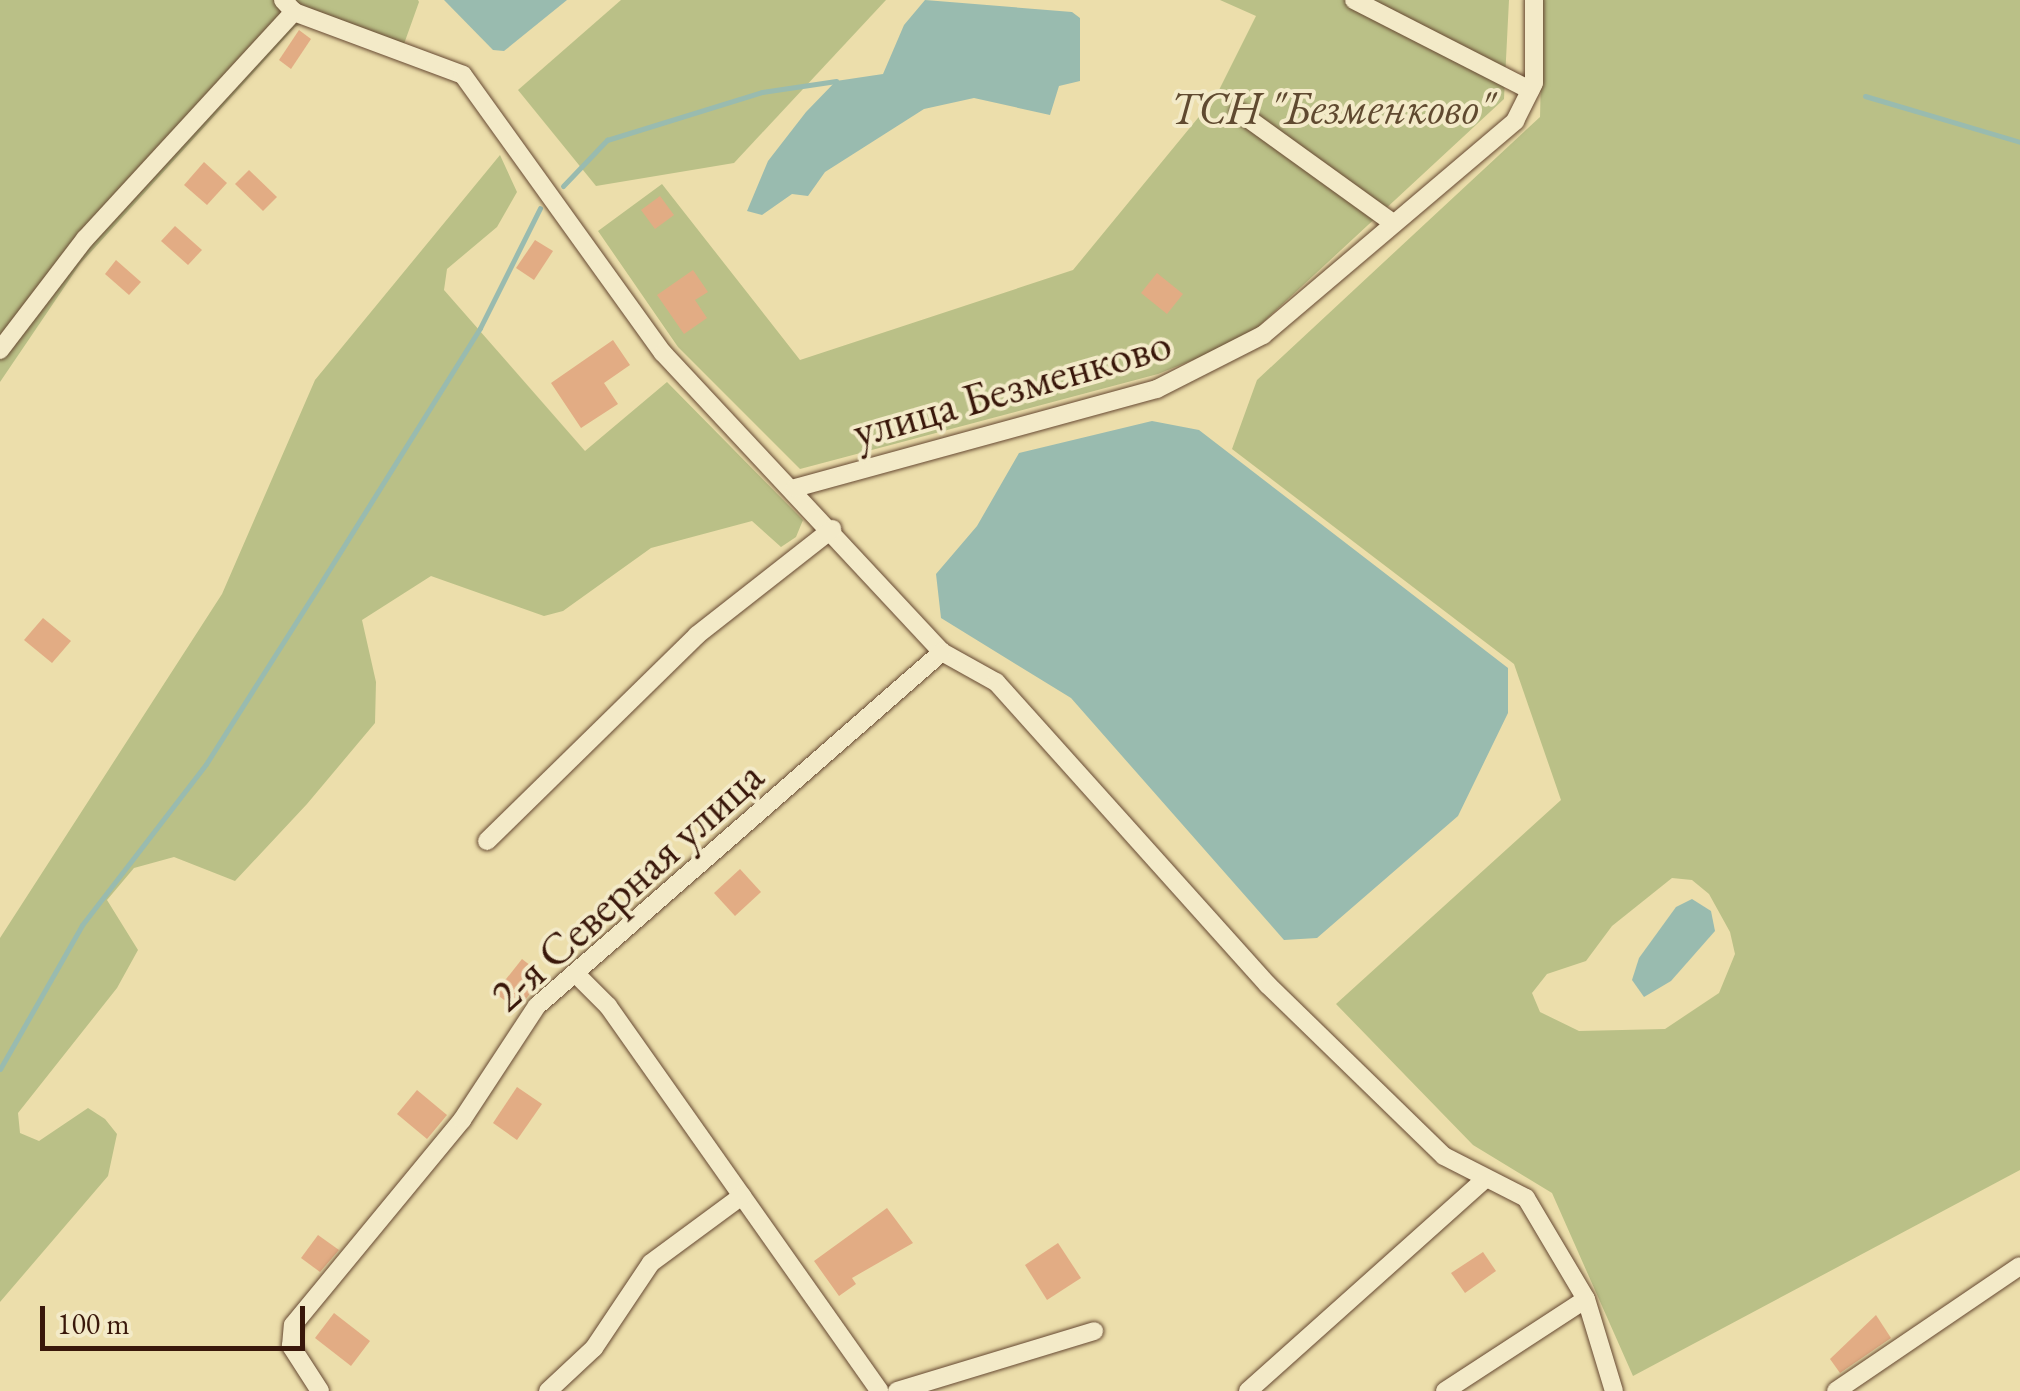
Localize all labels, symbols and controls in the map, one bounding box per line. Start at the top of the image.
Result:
park label: ТСН "Безменково" [1170,81,1494,135]
street label: улица Безменково [847,317,1177,459]
street label: 2-я Северная улица [480,749,774,1023]
scale bar [45,1286,310,1348]
text: 100 m [57,1304,130,1343]

